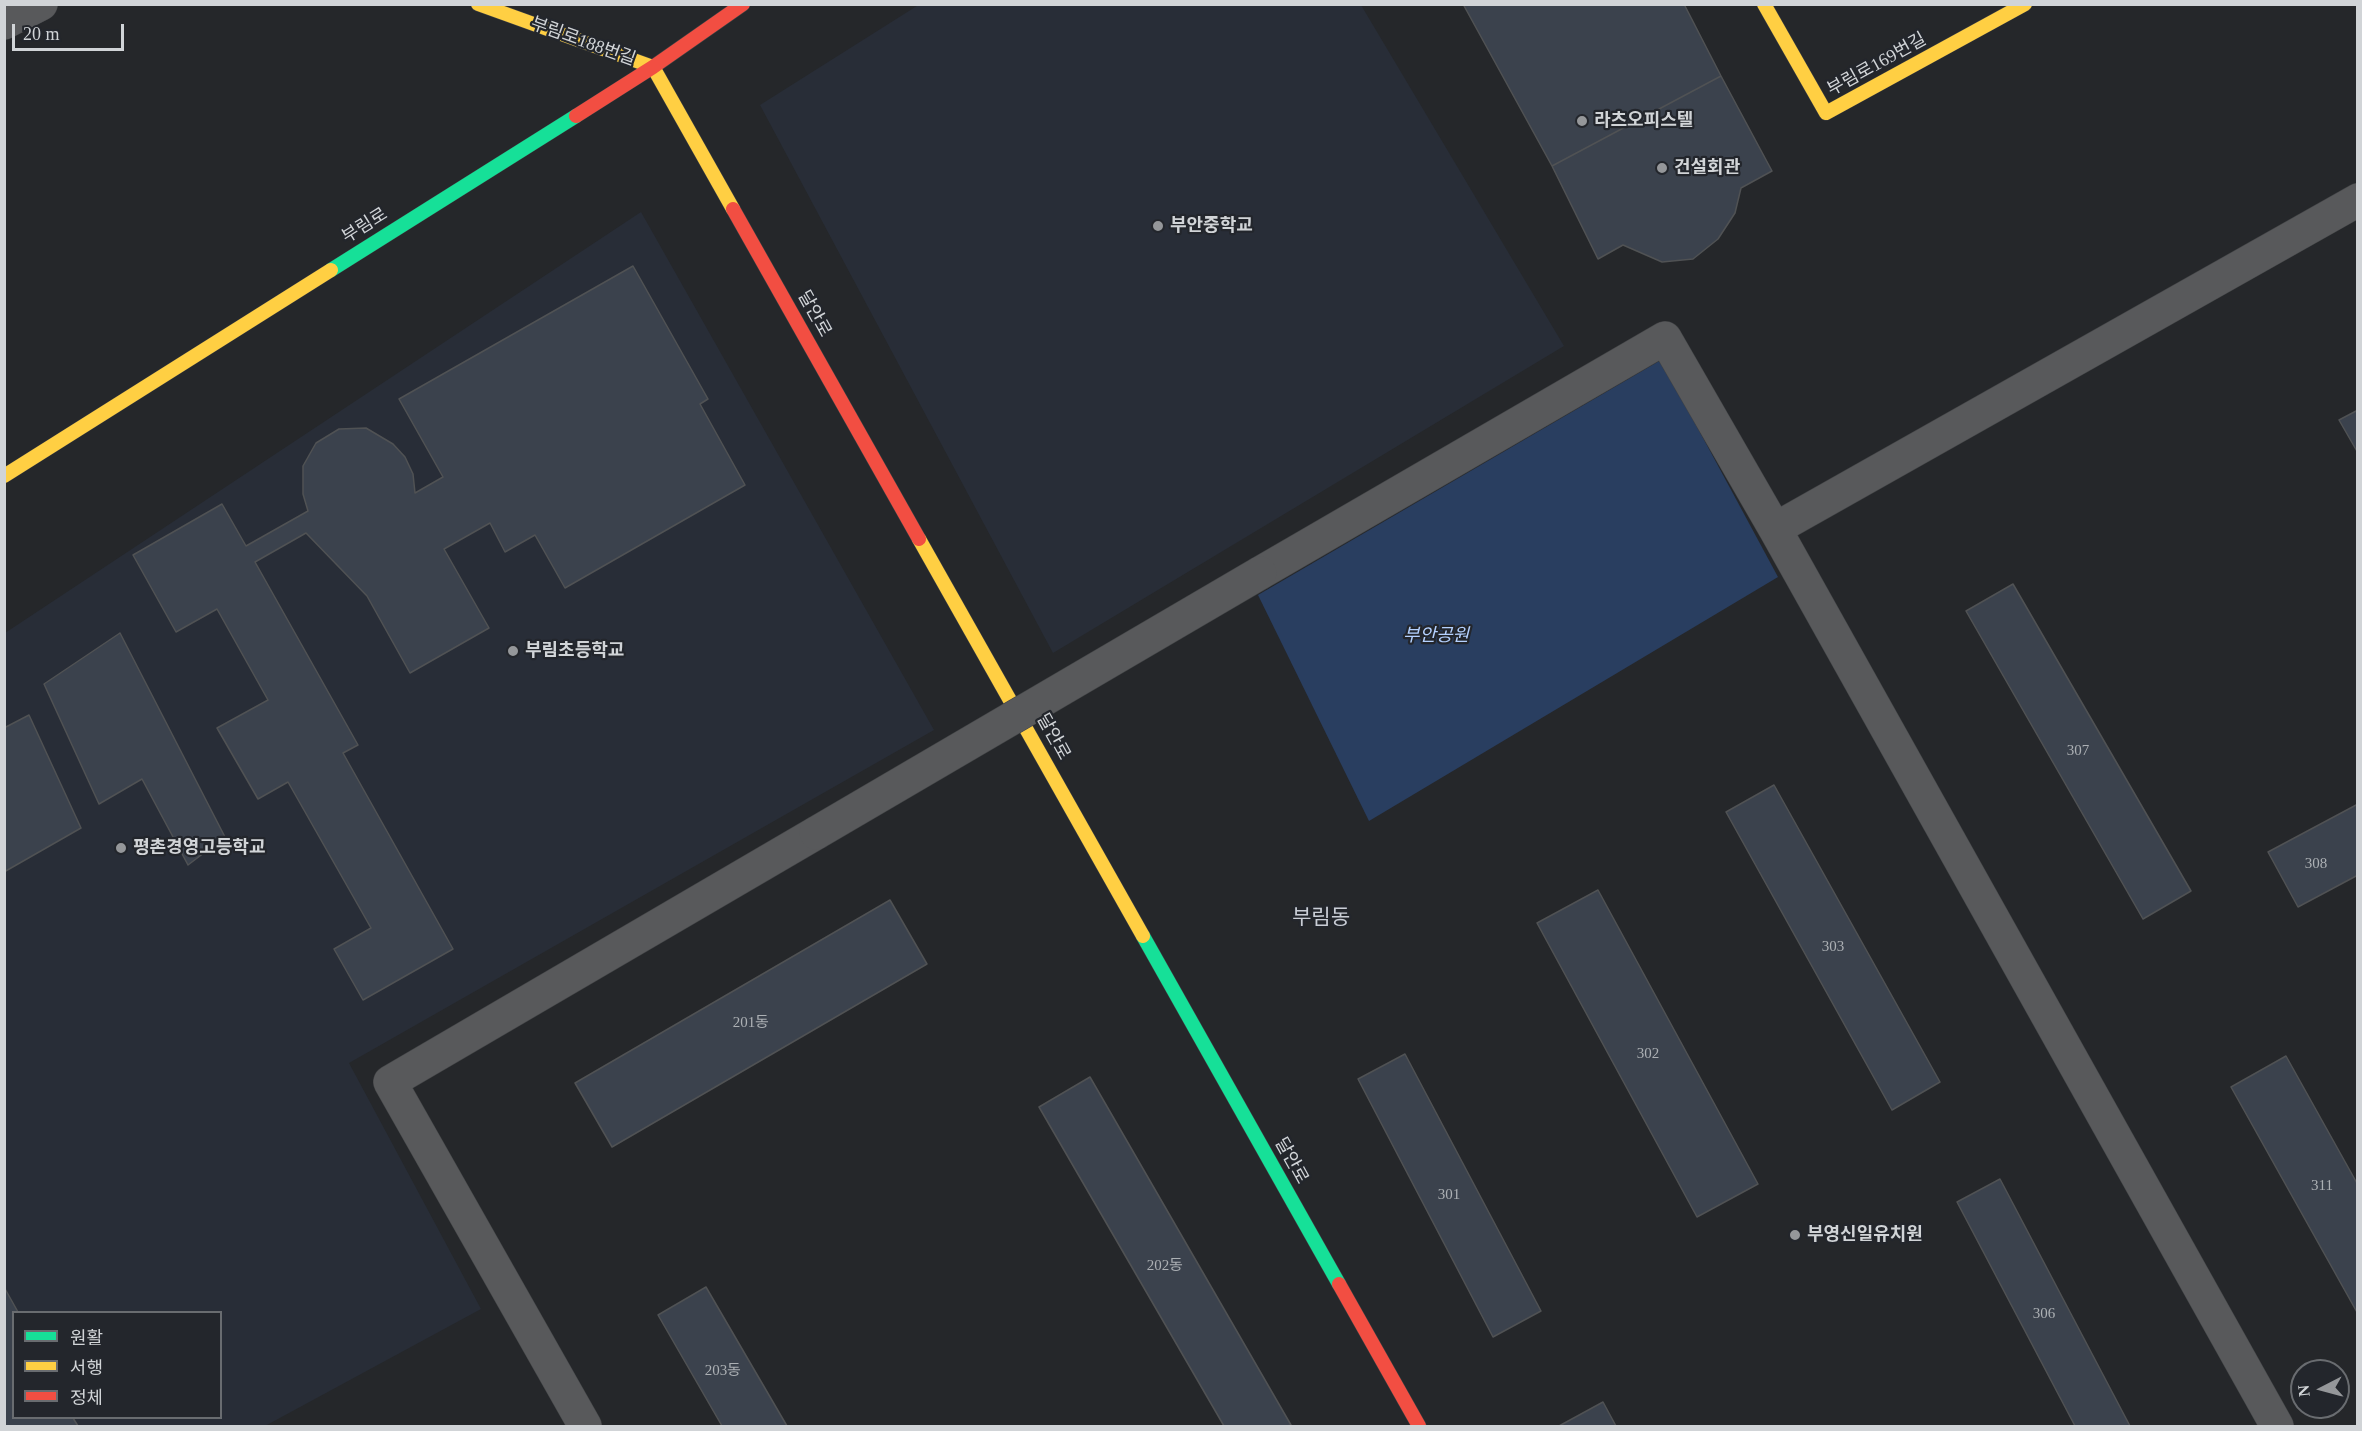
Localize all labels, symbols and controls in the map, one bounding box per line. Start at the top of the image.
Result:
scale bar [15,12,128,50]
street label: 부림로188번길 [528,13,638,71]
text: 20 m [23,24,60,44]
street label: 부림로169번길 [1824,29,1930,101]
place label: 라츠오피스텔 [1594,110,1693,132]
marker: 라츠오피스텔 [1575,114,1589,128]
place label: 건설회관 [1674,157,1740,179]
marker: 건설회관 [1655,161,1669,175]
street label: 부림로 [338,204,392,248]
place label: 부안중학교 [1170,215,1253,237]
marker: 부안중학교 [1151,219,1165,233]
street label: 달안로 [793,287,835,341]
park label: 부안공원 [1403,625,1469,647]
place label: 부림초등학교 [525,640,624,662]
marker: 부림초등학교 [506,644,520,658]
street label: 달안로 [1032,710,1074,764]
house number: 307 [2067,742,2089,760]
place label: 평촌경영고등학교 [133,837,265,859]
marker: 평촌경영고등학교 [114,841,128,855]
house number: 308 [2305,855,2327,873]
district label: 부림동 [1292,905,1350,931]
house number: 303 [1822,938,1844,956]
house number: 201동 [733,1014,769,1032]
house number: 302 [1637,1045,1659,1063]
street label: 달안로 [1270,1134,1312,1188]
house number: 311 [2311,1177,2333,1195]
house number: 301 [1438,1186,1460,1204]
place label: 부영신일유치원 [1807,1224,1923,1246]
marker: 부영신일유치원 [1788,1228,1802,1242]
house number: 202동 [1147,1257,1183,1275]
house number: 306 [2033,1305,2055,1323]
legend [12,1311,222,1419]
text: 원활 [70,1328,103,1348]
text: 서행 [70,1358,103,1378]
north arrow [2290,1359,2350,1419]
house number: 203동 [705,1362,741,1380]
text: N [2295,1384,2313,1397]
text: 정체 [70,1388,103,1408]

